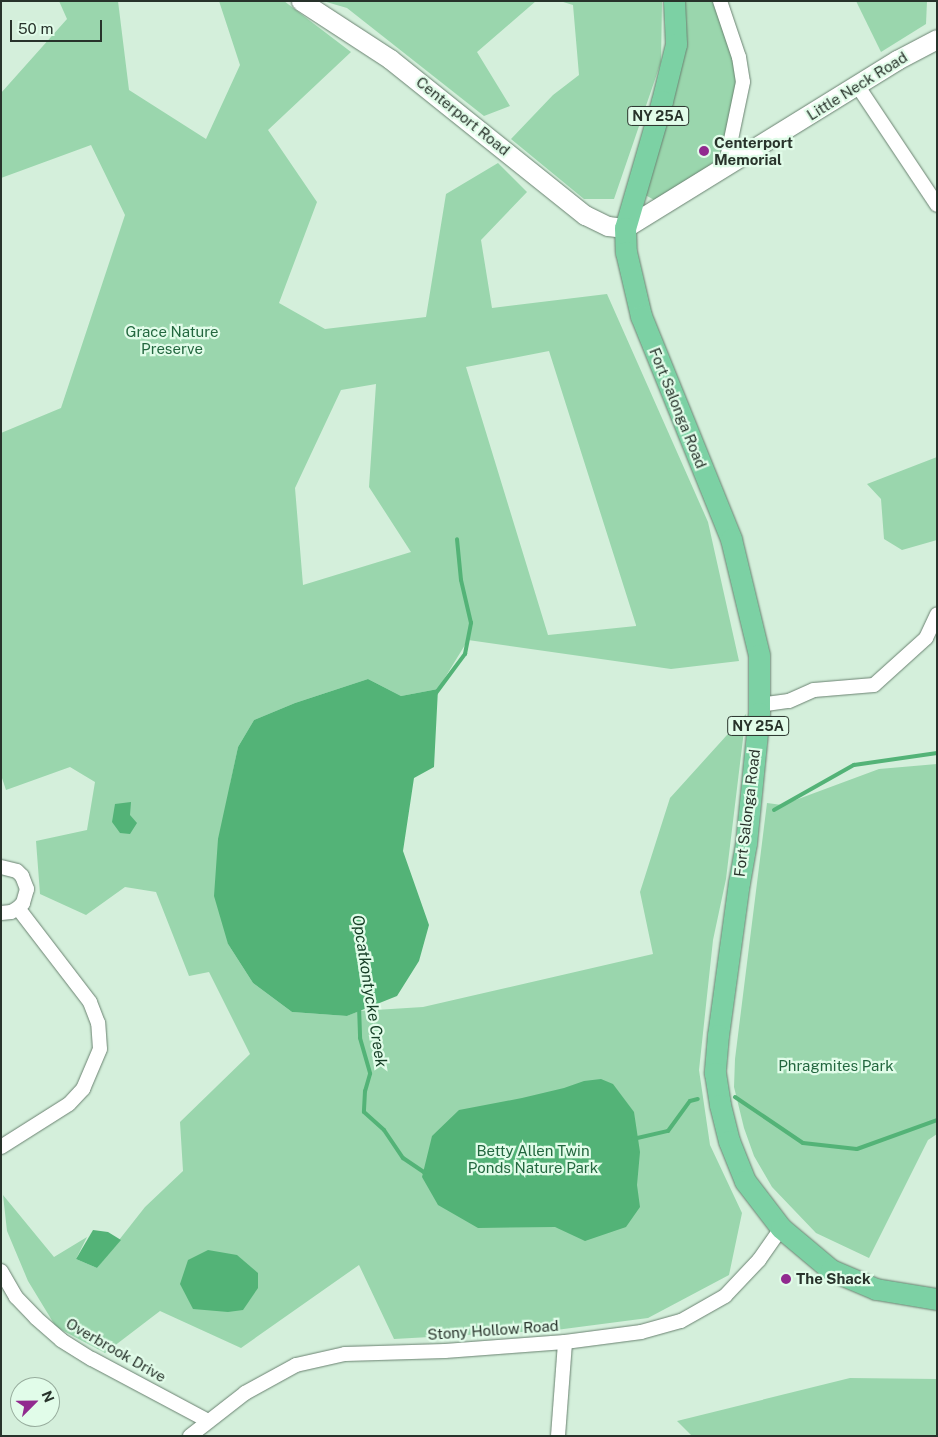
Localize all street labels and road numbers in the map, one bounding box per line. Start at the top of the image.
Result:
street label: Little Neck Road [803,48,911,124]
street label: Centerport Road [413,73,513,159]
road number: NY 25A [627,104,689,128]
street label: Fort Salonga Road [646,345,710,471]
road number: NY 25A [727,714,789,738]
street label: Fort Salonga Road [730,748,764,878]
street label: Overbrook Drive [63,1314,169,1386]
street label: Stony Hollow Road [427,1316,559,1344]

